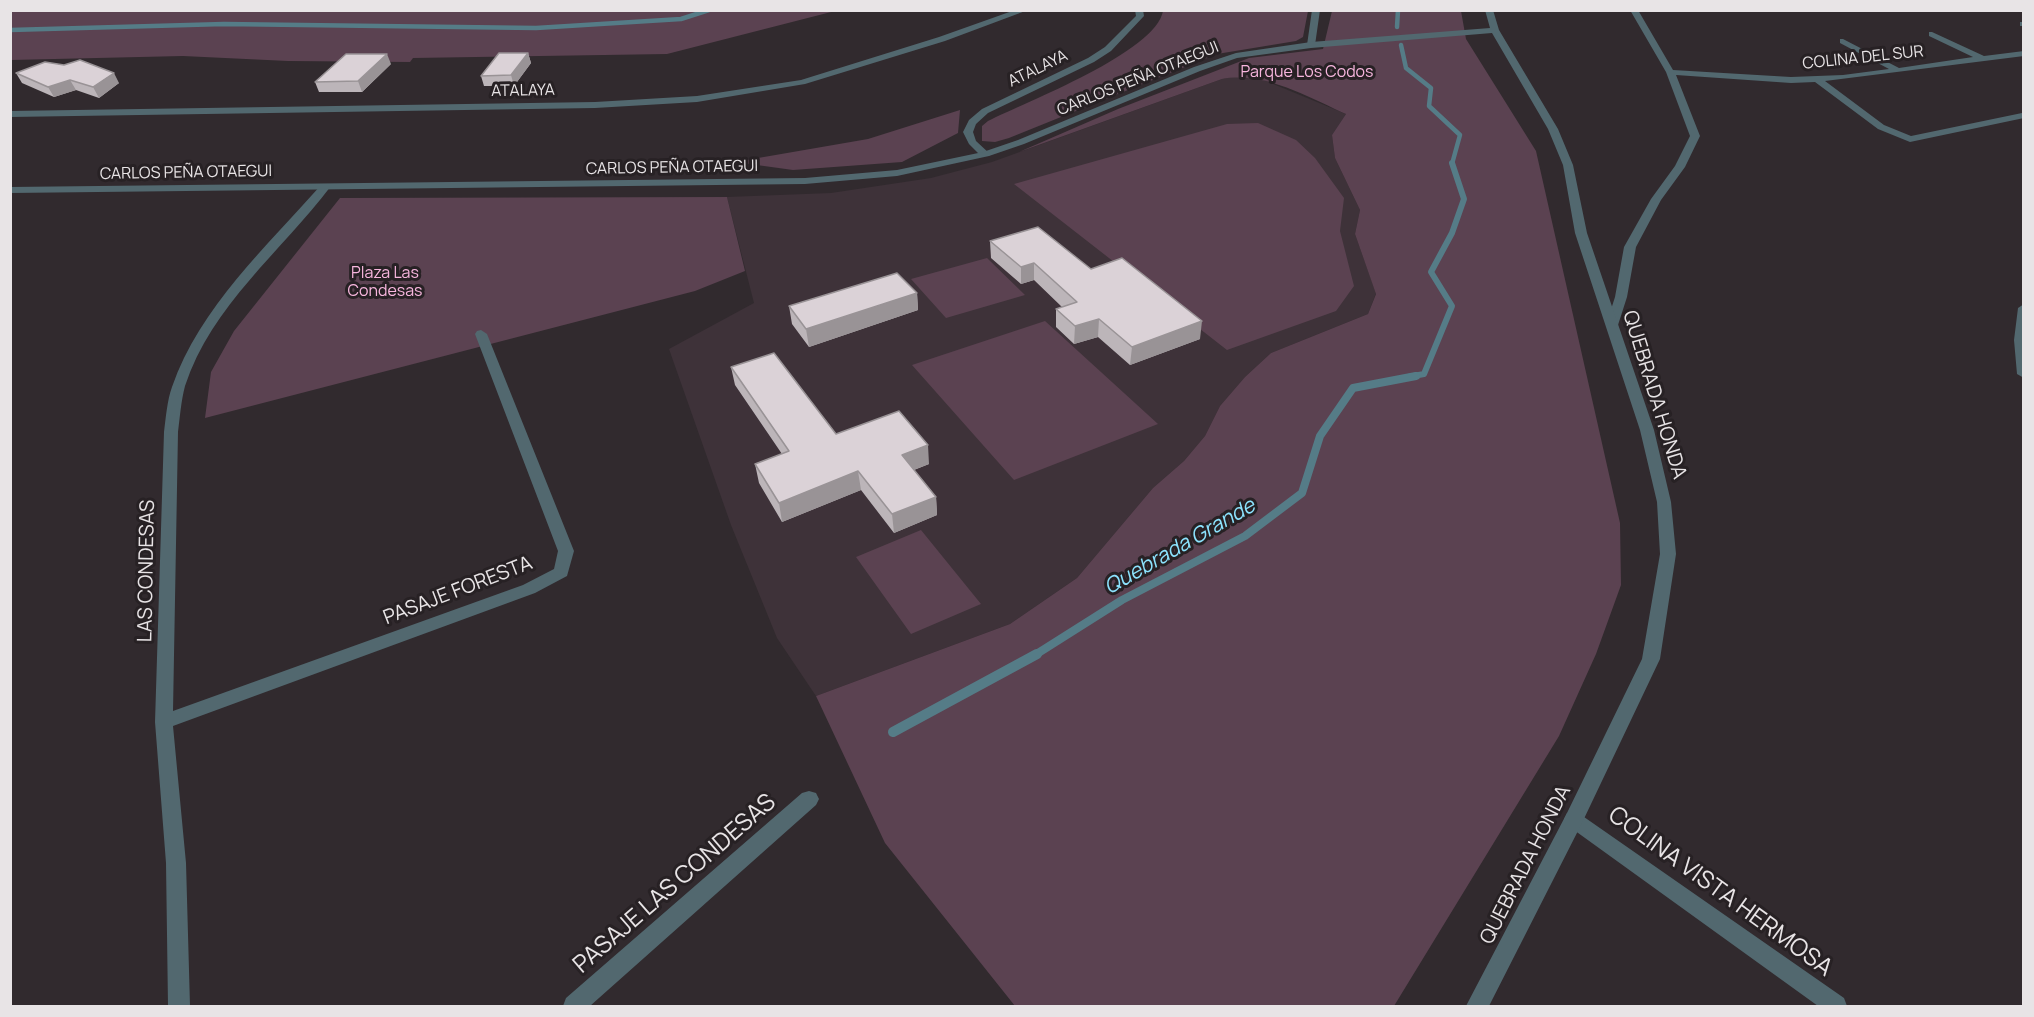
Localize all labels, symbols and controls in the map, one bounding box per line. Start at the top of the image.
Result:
street label: CARLOS PEÑA OTAEGUI [1054,38,1222,120]
street label: COLINA DEL SUR [1802,42,1924,74]
street label: ATALAYA [1005,46,1071,92]
park label: Parque Los Codos [1241,63,1373,83]
street label: ATALAYA [491,81,555,101]
street label: CARLOS PEÑA OTAEGUI [586,157,758,179]
street label: CARLOS PEÑA OTAEGUI [100,162,272,184]
park label: Plaza Las Condesas [348,264,422,302]
street label: QUEBRADA HONDA [1617,308,1691,482]
water label: Quebrada Grande [1100,494,1260,600]
street label: LAS CONDESAS [134,500,160,642]
street label: PASAJE FORESTA [380,552,536,630]
street label: QUEBRADA HONDA [1476,782,1576,948]
street label: PASAJE LAS CONDESAS [568,788,782,980]
street label: COLINA VISTA HERMOSA [1602,801,1838,983]

